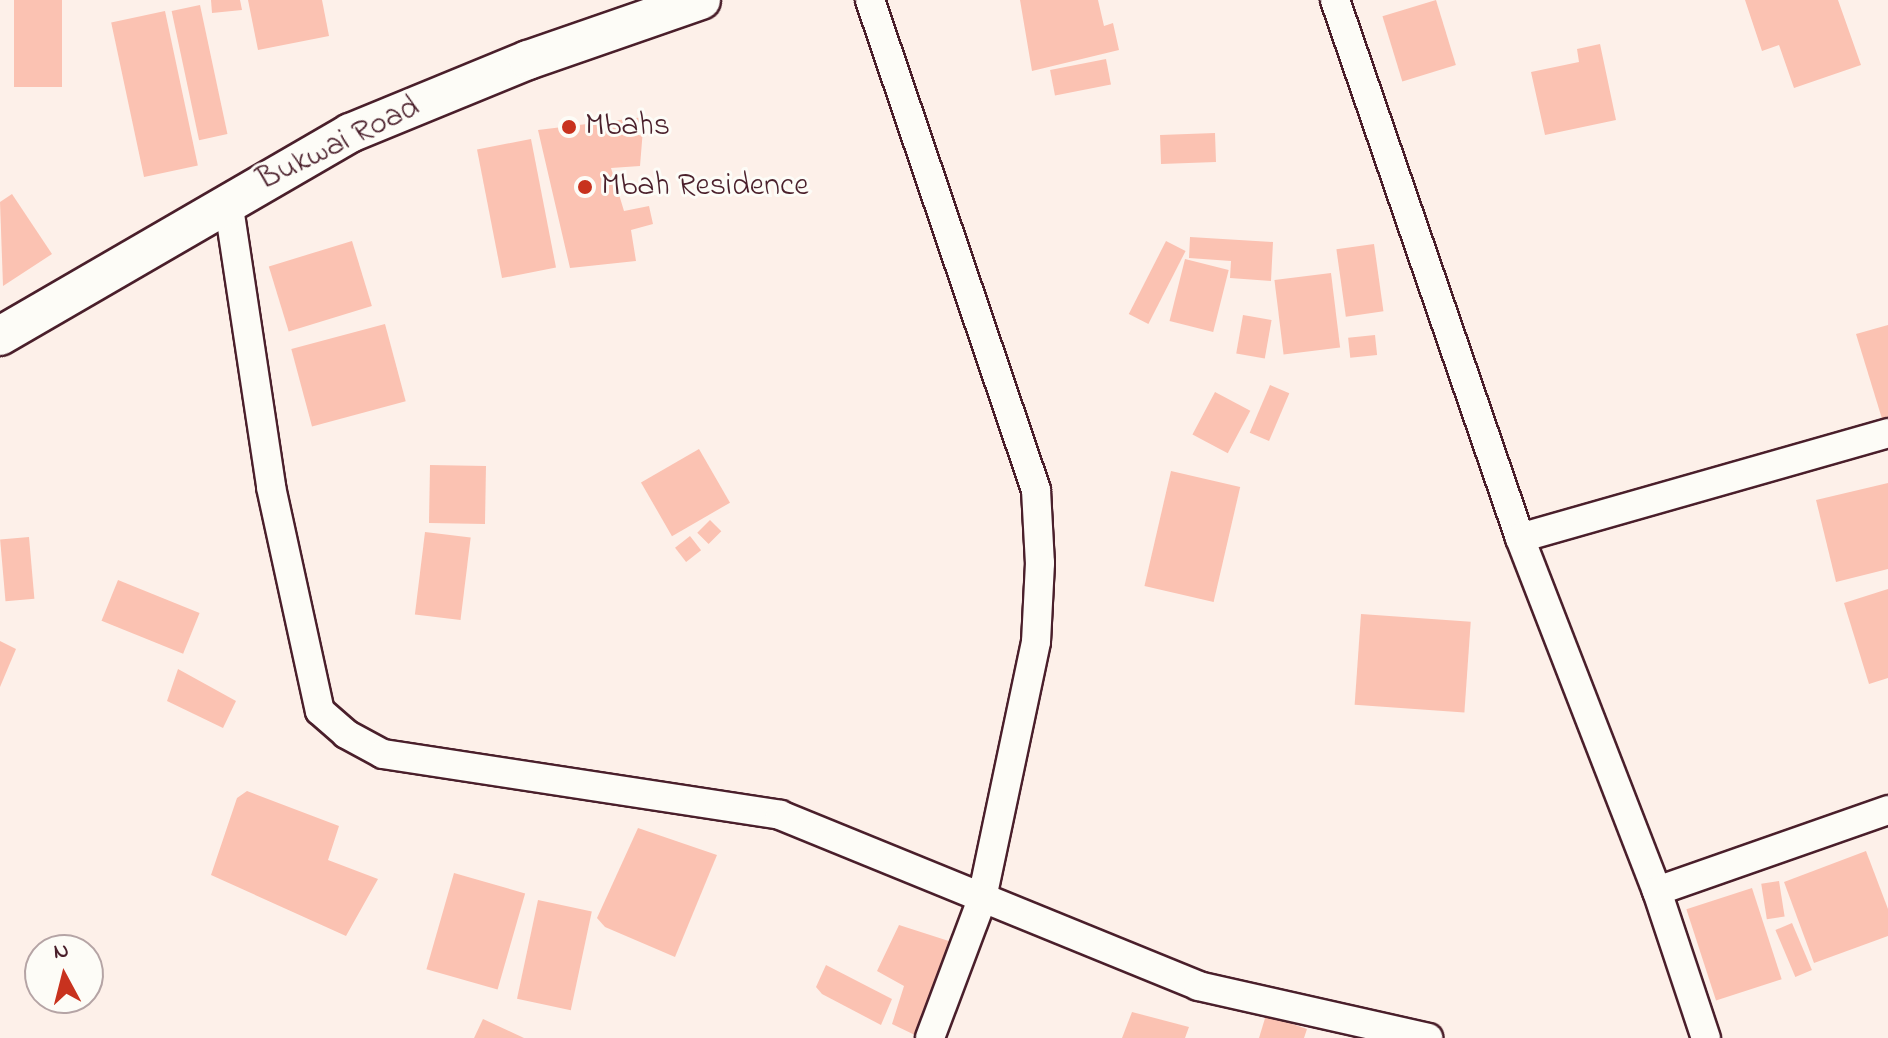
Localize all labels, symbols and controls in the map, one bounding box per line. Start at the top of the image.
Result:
street label: Bukwai Road [252,89,426,201]
place label: Mbahs [585,108,670,146]
marker: Mbahs [560,118,578,136]
place label: Mbah Residence [601,168,809,206]
marker: Mbah Residence [576,178,594,196]
north arrow [24,934,104,1014]
text: N [52,935,71,969]

